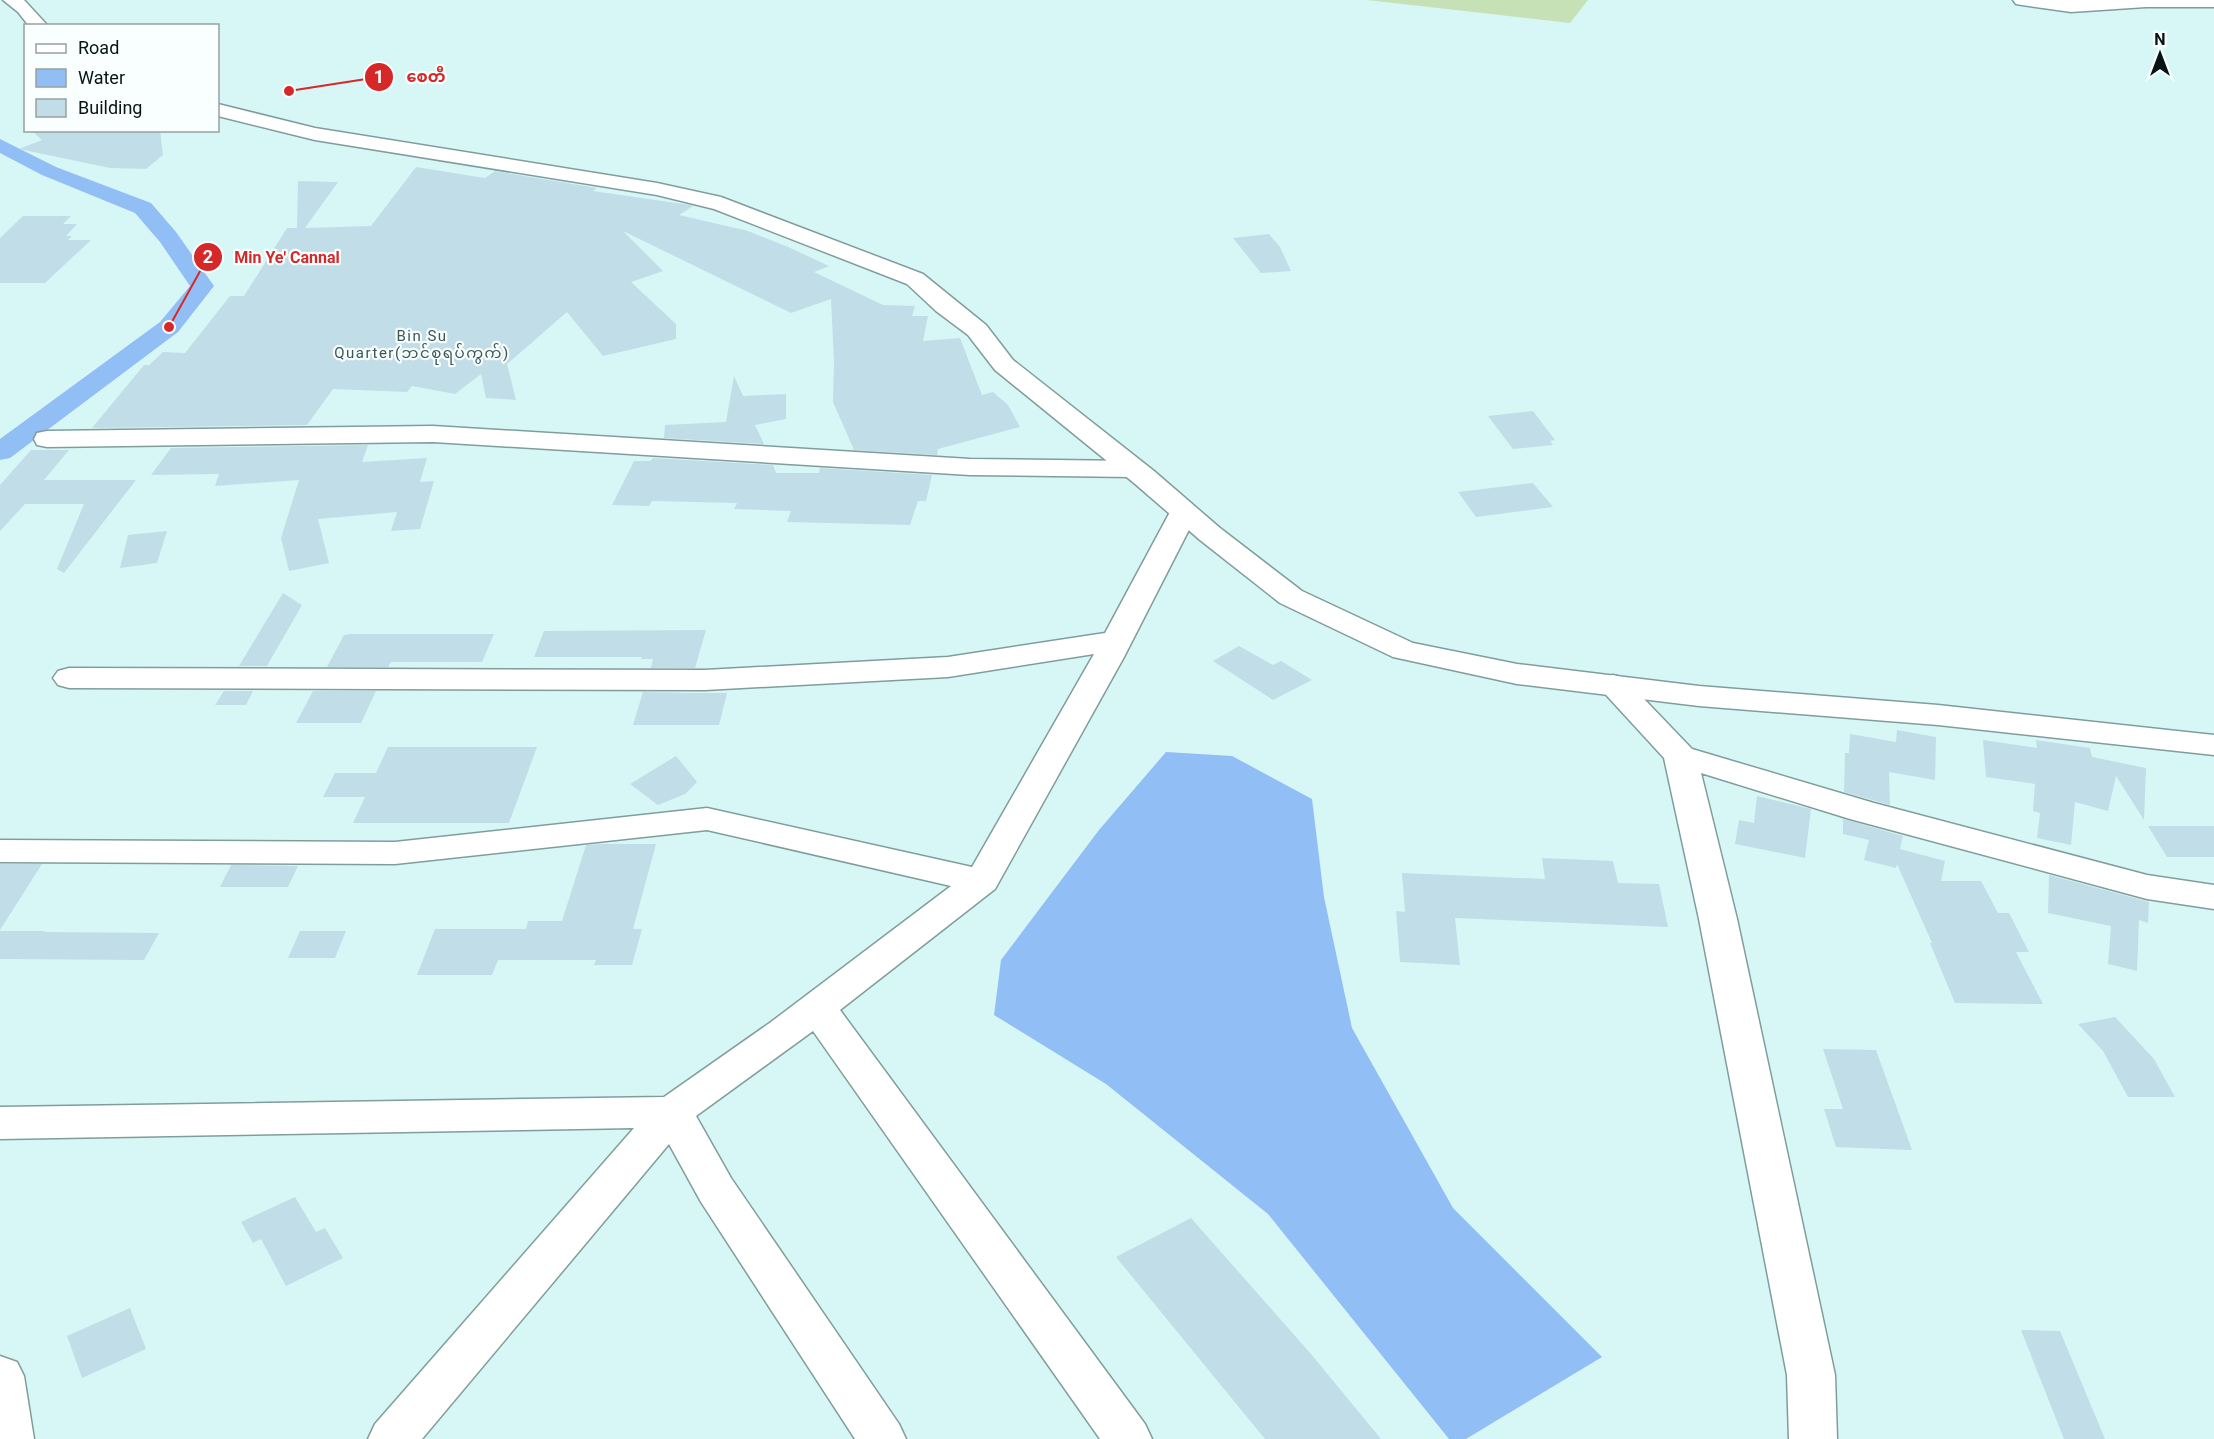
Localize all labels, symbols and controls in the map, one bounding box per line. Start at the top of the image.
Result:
legend [24,24,219,132]
north arrow [2130,24,2190,84]
text: N [2154,30,2166,49]
text: Road [78,37,119,58]
callout: စေတီ [364,60,457,94]
text: စေတီ [406,65,446,86]
text: 1 [374,66,384,87]
text: Water [78,67,125,88]
text: Building [78,97,142,118]
callout: Min Ye' Cannal [193,240,352,274]
text: 2 [203,246,213,267]
text: Min Ye' Cannal [234,248,340,267]
district label: Bin Su Quarter(ဘင်စုရပ်ကွက်) [334,327,510,365]

